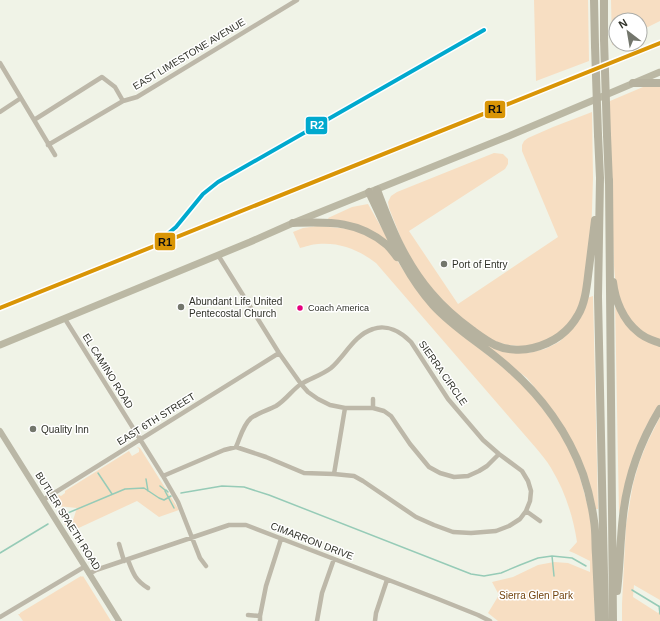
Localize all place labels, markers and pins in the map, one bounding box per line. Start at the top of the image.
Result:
marker: Port of Entry [439,259,449,269]
place label: Port of Entry [452,259,508,270]
place label: Abundant Life United Pentecostal Church [189,296,282,319]
marker: Abundant Life United Pentecostal Church [176,302,186,312]
marker: Coach America [295,303,305,313]
place label: Coach America [308,303,369,313]
marker: Quality Inn [28,424,38,434]
place label: Quality Inn [41,424,89,435]

